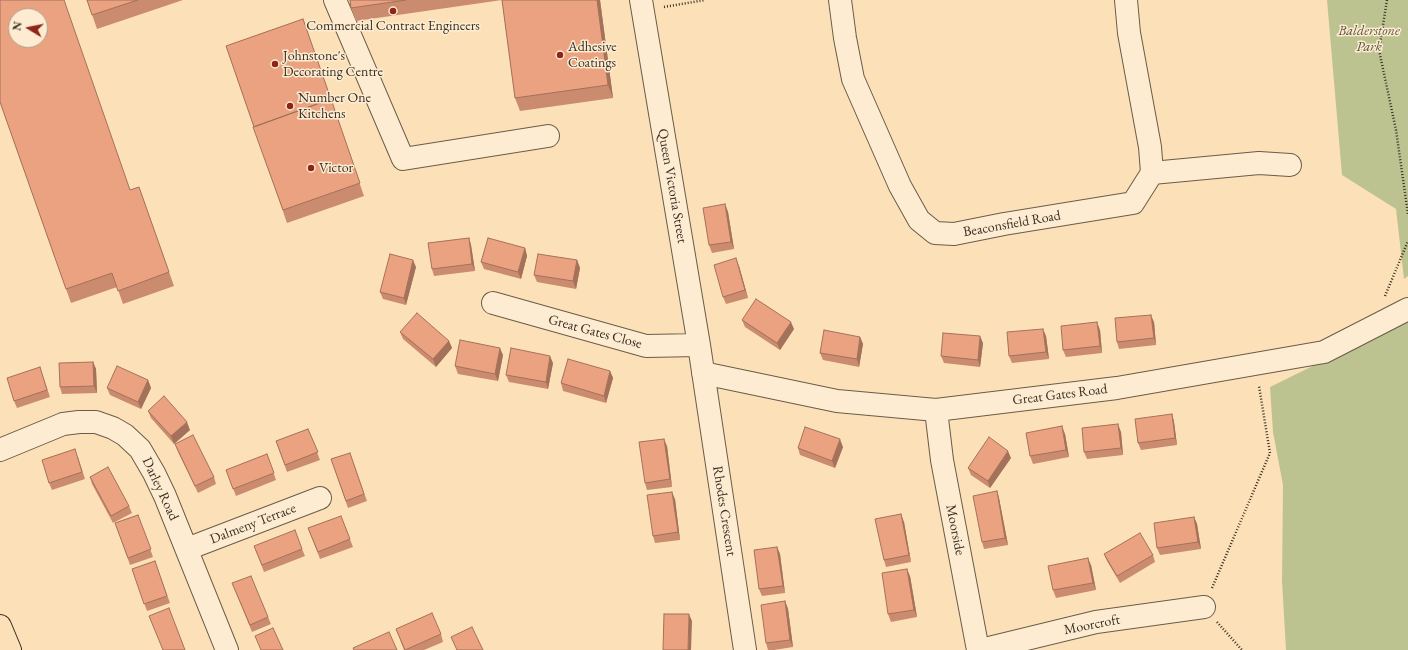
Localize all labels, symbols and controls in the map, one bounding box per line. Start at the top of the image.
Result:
marker: Commercial Contract Engineers [388,6,398,16]
north arrow [8,8,48,48]
place label: Commercial Contract Engineers [306,18,480,34]
text: N [10,20,25,32]
park label: Balderstone Park [1338,23,1400,56]
place label: Adhesive Coatings [568,39,617,72]
place label: Johnstone's Decorating Centre [283,48,383,80]
marker: Adhesive Coatings [555,50,565,60]
marker: Johnstone's Decorating Centre [270,59,280,69]
place label: Number One Kitchens [298,90,371,122]
marker: Number One Kitchens [285,101,295,111]
street label: Queen Victoria Street [654,127,690,245]
place label: Victor [319,160,353,176]
marker: Victor [306,163,316,173]
street label: Beaconsfield Road [962,207,1062,241]
street label: Great Gates Close [546,311,644,353]
street label: Great Gates Road [1012,381,1108,409]
street label: Darley Road [138,455,182,523]
street label: Rhodes Crescent [709,465,739,557]
street label: Dalmeny Terrace [208,500,298,548]
street label: Moorside [942,503,968,557]
street label: Moorcroft [1063,611,1121,639]

